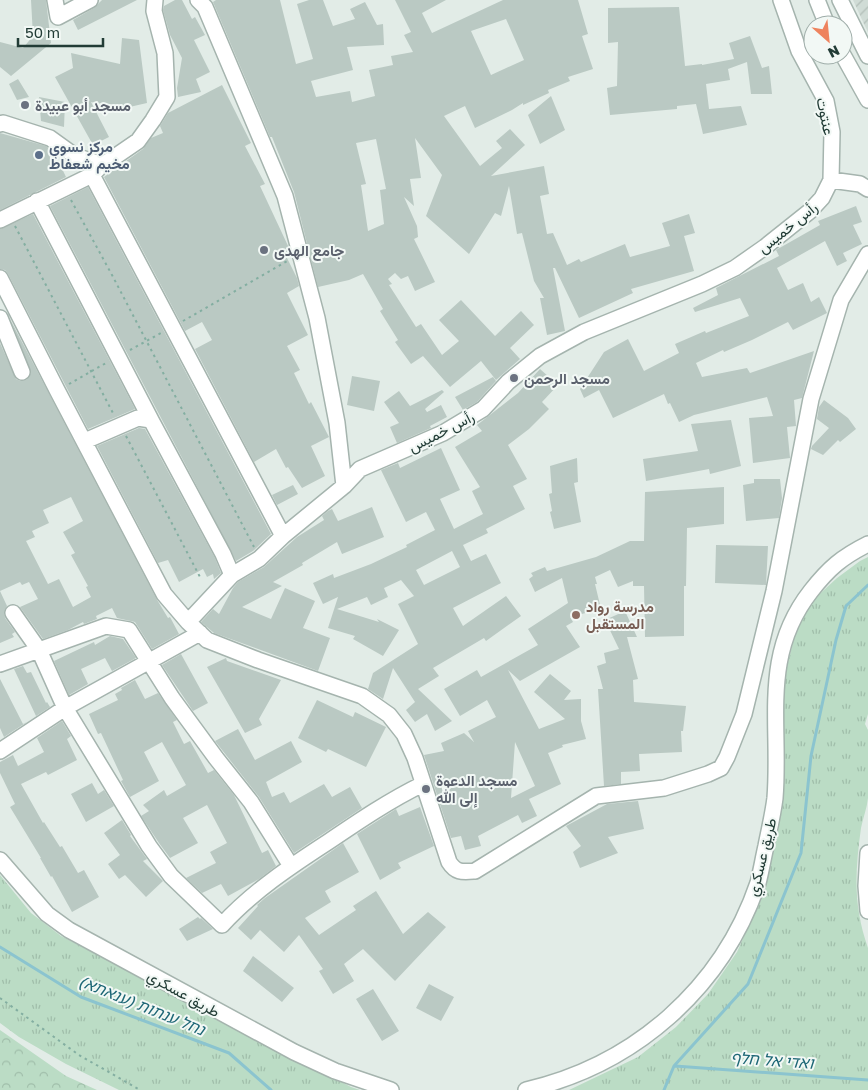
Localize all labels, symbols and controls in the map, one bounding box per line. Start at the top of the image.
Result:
scale bar [18,15,102,47]
north arrow [803,15,853,65]
text: 50 m [25,23,60,41]
text: N [826,42,843,62]
place label: مسجد أبو عبيدة [35,96,131,115]
street label: عنتوت [812,96,839,137]
marker: مسجد أبو عبيدة [19,99,31,111]
place label: مركز نسوي مخيم شعفاط [49,137,130,174]
marker: مركز نسوي مخيم شعفاط [33,149,45,161]
street label: رأس خميس [753,197,822,258]
place label: جامع الهدى [274,241,344,261]
marker: جامع الهدى [258,244,270,256]
place label: مسجد الرحمن [524,369,610,388]
marker: مسجد الرحمن [508,372,520,384]
street label: رأس خميس [405,407,478,457]
place label: مدرسة رواد المستقبل [586,597,654,633]
marker: مدرسة رواد المستقبل [570,609,582,621]
place label: مسجد الدعوة إلى الله [436,771,517,808]
marker: مسجد الدعوة إلى الله [420,783,432,795]
street label: طريق عسكري [743,816,784,899]
street label: طريق عسكري [142,966,224,1025]
water label: נחל ענתות (ענאתא) [76,971,209,1040]
water label: ואדי אל חלף [730,1047,815,1073]

